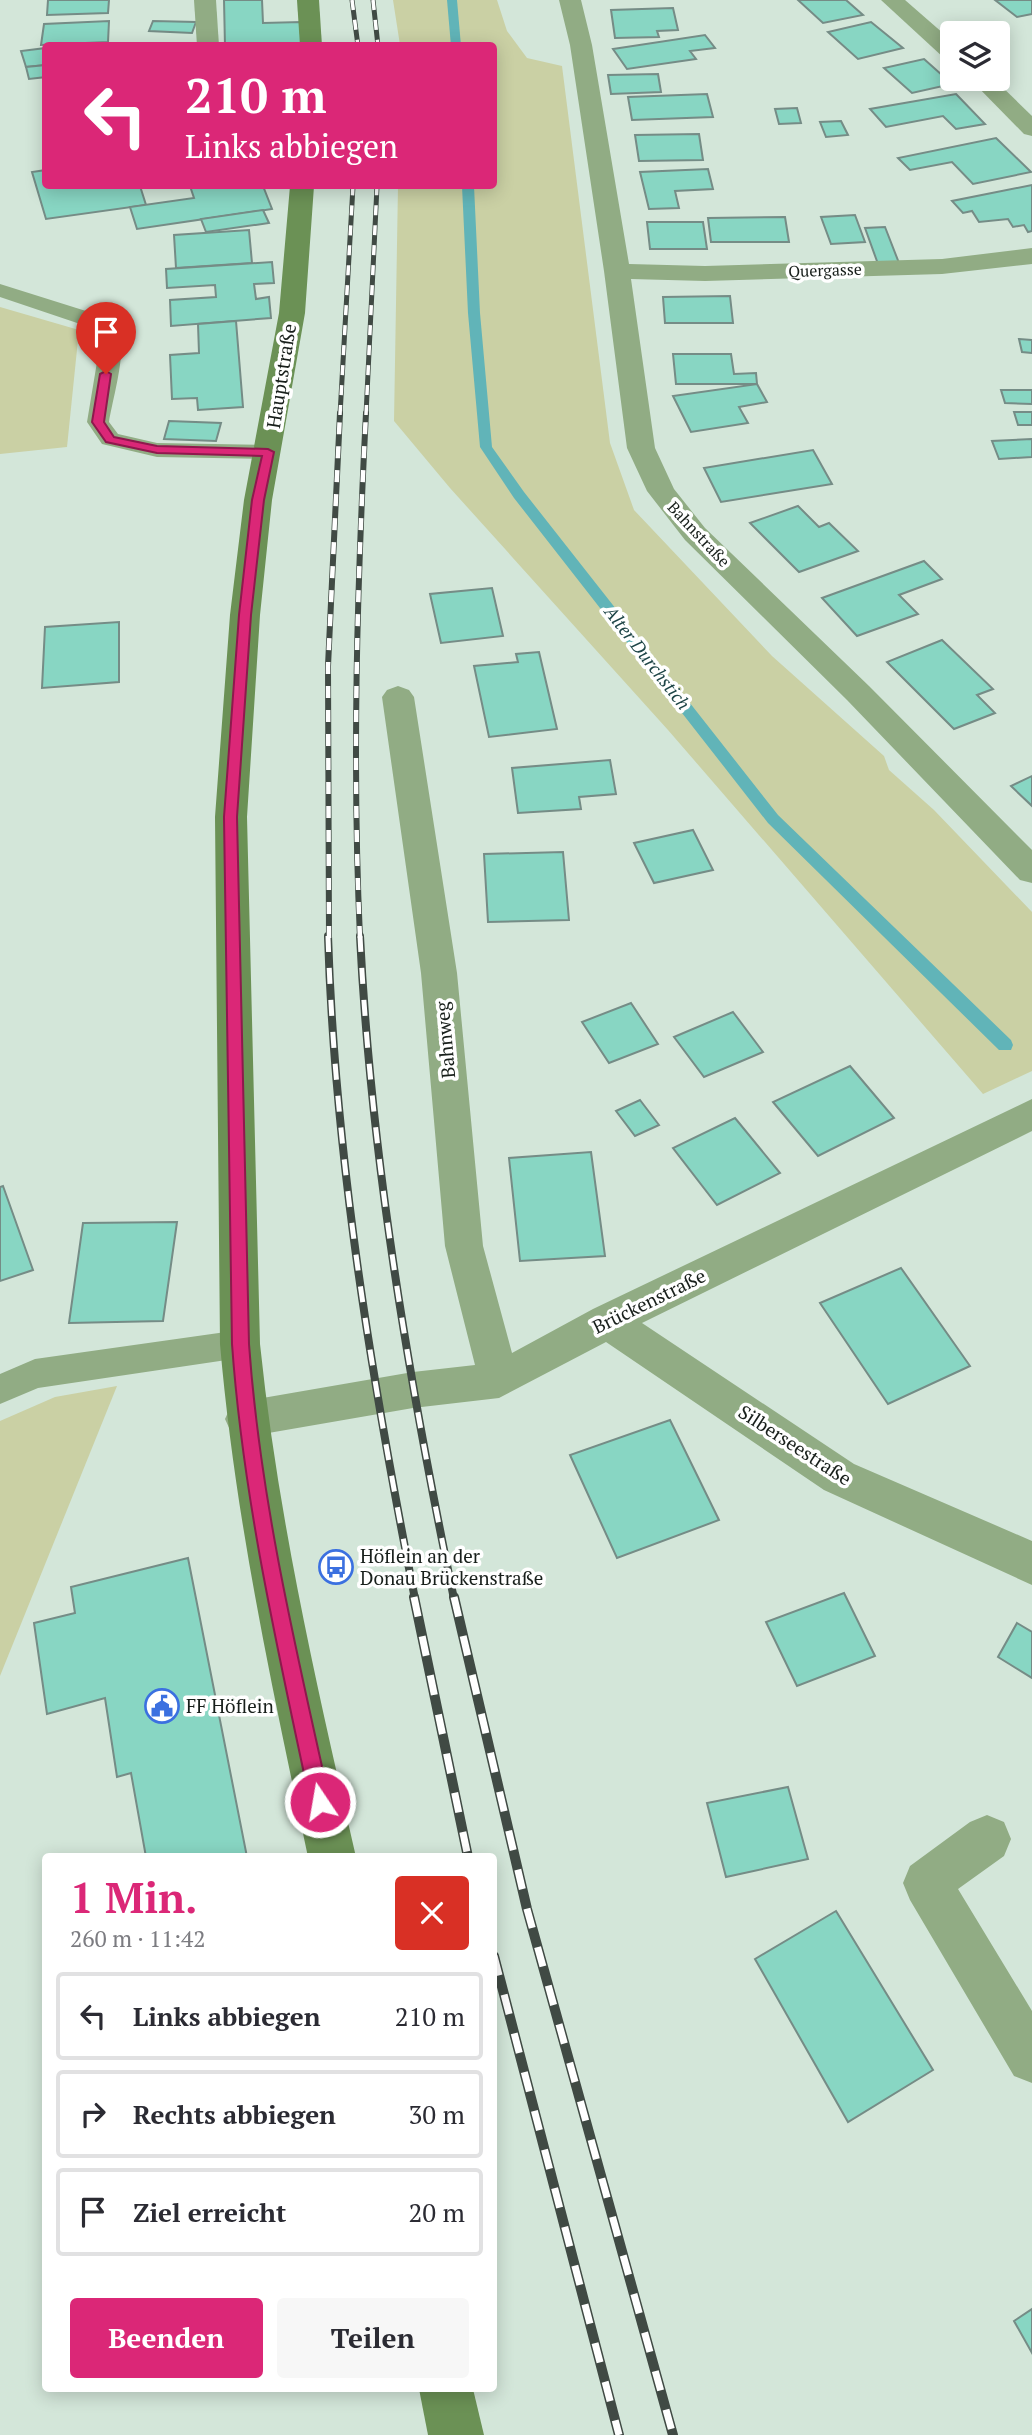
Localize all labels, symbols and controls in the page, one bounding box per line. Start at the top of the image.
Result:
map controls [940,21,1010,91]
button: layers [940,21,1010,91]
text: 210 m [185,62,327,127]
icon: left [70,70,161,161]
text: Links abbiegen [185,125,398,167]
street label: Quergasse [788,258,862,282]
pin [76,302,136,374]
icon: arrive [87,313,125,351]
street label: Hauptstraße [260,322,301,430]
street label: Bahnstraße [663,496,735,572]
water label: Alter Durchstich [599,600,696,714]
street label: Bahnweg [429,1000,460,1079]
street label: Brückenstraße [588,1262,710,1339]
street label: Silberseestraße [734,1399,857,1490]
place label: Höflein an der Donau Brückenstraße [360,1543,543,1590]
bus stop icon: Höflein an der Donau Brückenstraße [317,1548,355,1586]
public building icon: FF Höflein [143,1687,181,1725]
place label: FF Höflein [186,1693,274,1718]
position arrow [283,1765,357,1839]
text: 1 Min. [70,1869,198,1925]
button: close [395,1876,469,1950]
text: 260 m · 11:42 [70,1923,205,1954]
icon: left [74,1997,112,2035]
text: Links abbiegen [133,1999,321,2033]
text: 210 m [395,1999,465,2033]
icon: right [74,2095,112,2133]
text: Rechts abbiegen [133,2097,336,2131]
text: 30 m [409,2097,465,2131]
icon: arrive [74,2193,112,2231]
text: Ziel erreicht [133,2195,286,2229]
text: 20 m [409,2195,465,2229]
button: Beenden [70,2298,263,2378]
button: Teilen [277,2298,469,2378]

